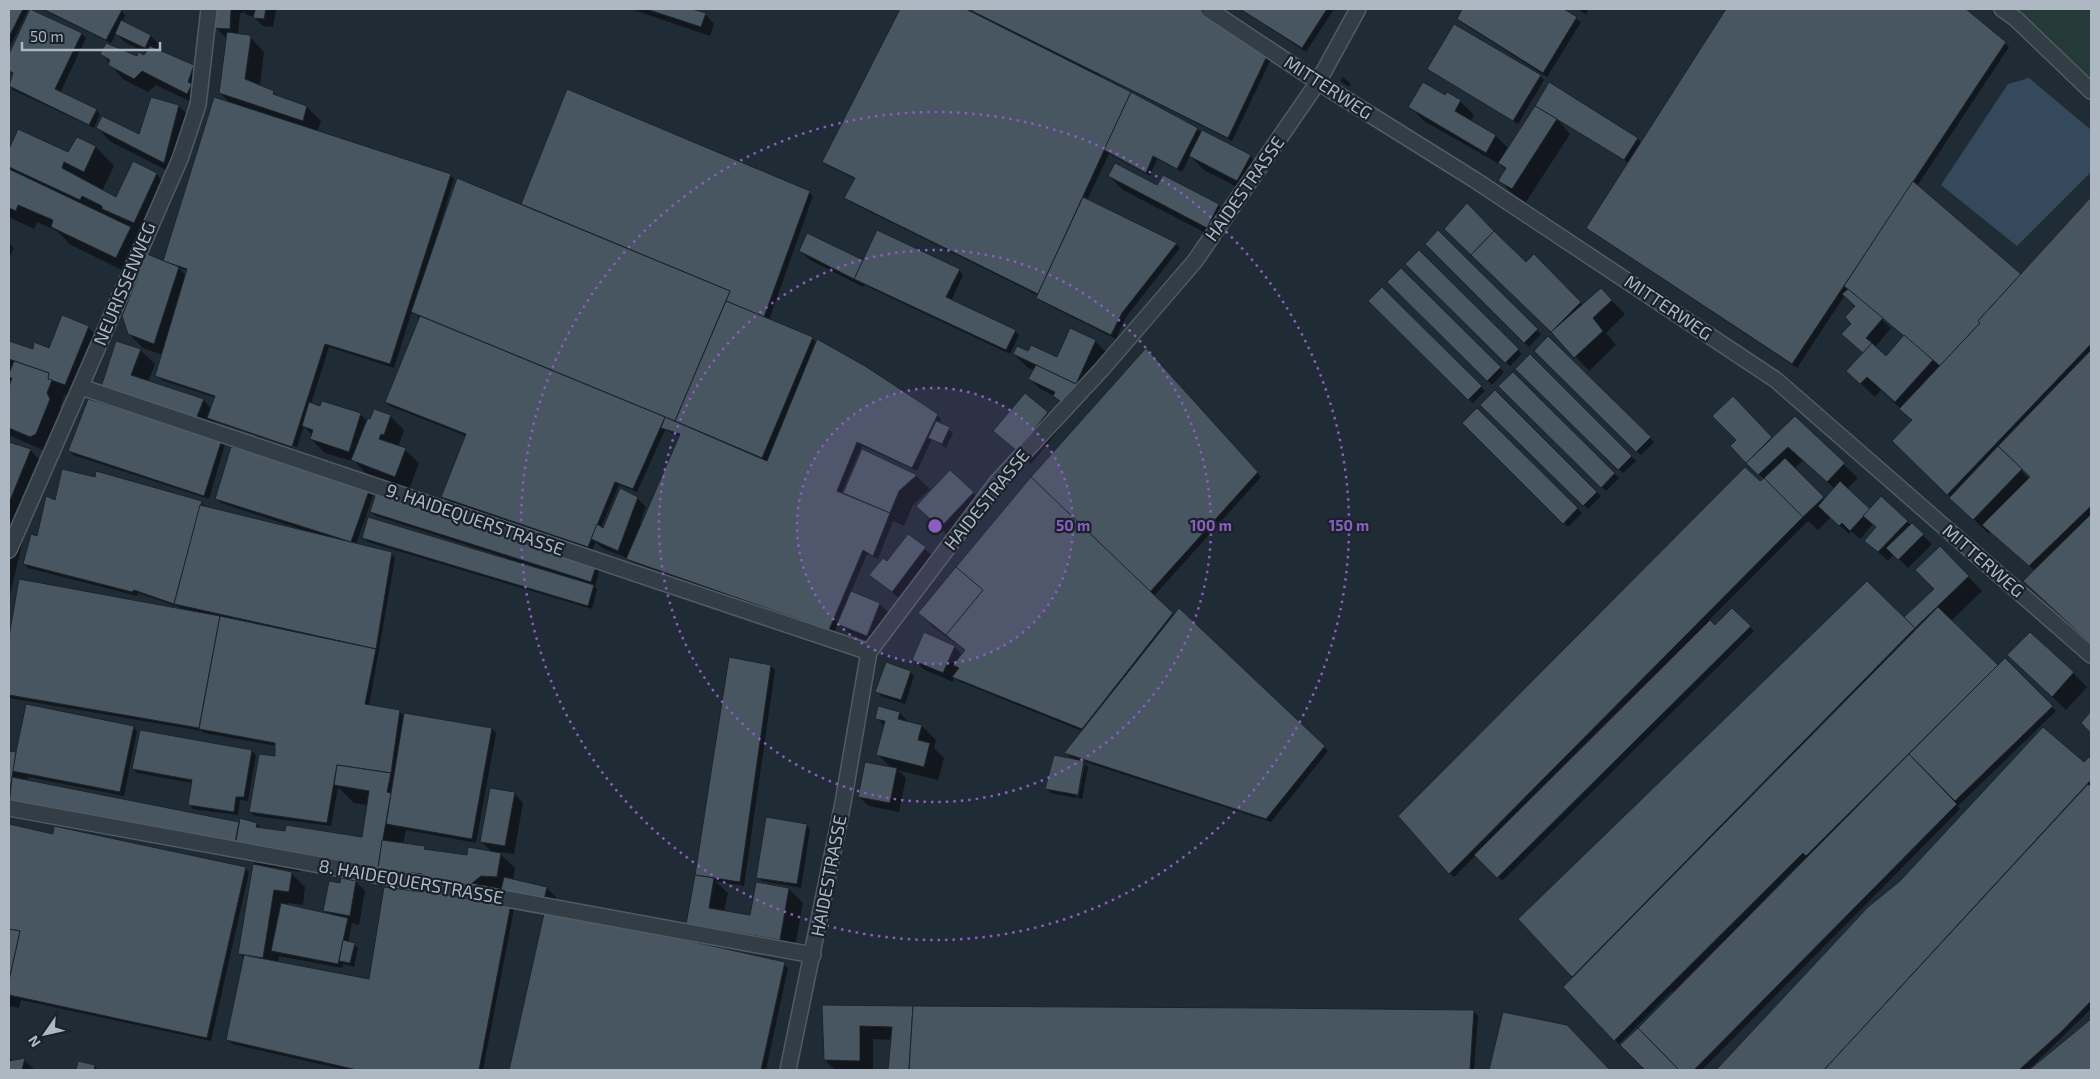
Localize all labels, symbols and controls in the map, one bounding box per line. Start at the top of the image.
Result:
scale bar [22,20,160,52]
text: 50 m [30,27,64,45]
street label: MITTERWEG [1280,50,1377,124]
street label: HAIDESTRASSE [1200,132,1289,245]
street label: NEURISSENWEG [88,219,160,349]
street label: MITTERWEG [1621,270,1717,345]
street label: HAIDESTRASSE [939,445,1034,554]
street label: 9. HAIDEQUERSTRASSE [383,478,567,560]
text: 50 m [1056,516,1090,534]
text: 100 m [1190,516,1232,534]
text: 150 m [1329,516,1369,534]
centre of rings [926,517,944,535]
street label: MITTERWEG [1938,519,2029,602]
street label: HAIDESTRASSE [805,813,851,938]
street label: 8. HAIDEQUERSTRASSE [317,854,505,908]
north arrow [20,1009,70,1059]
text: N [24,1033,44,1050]

